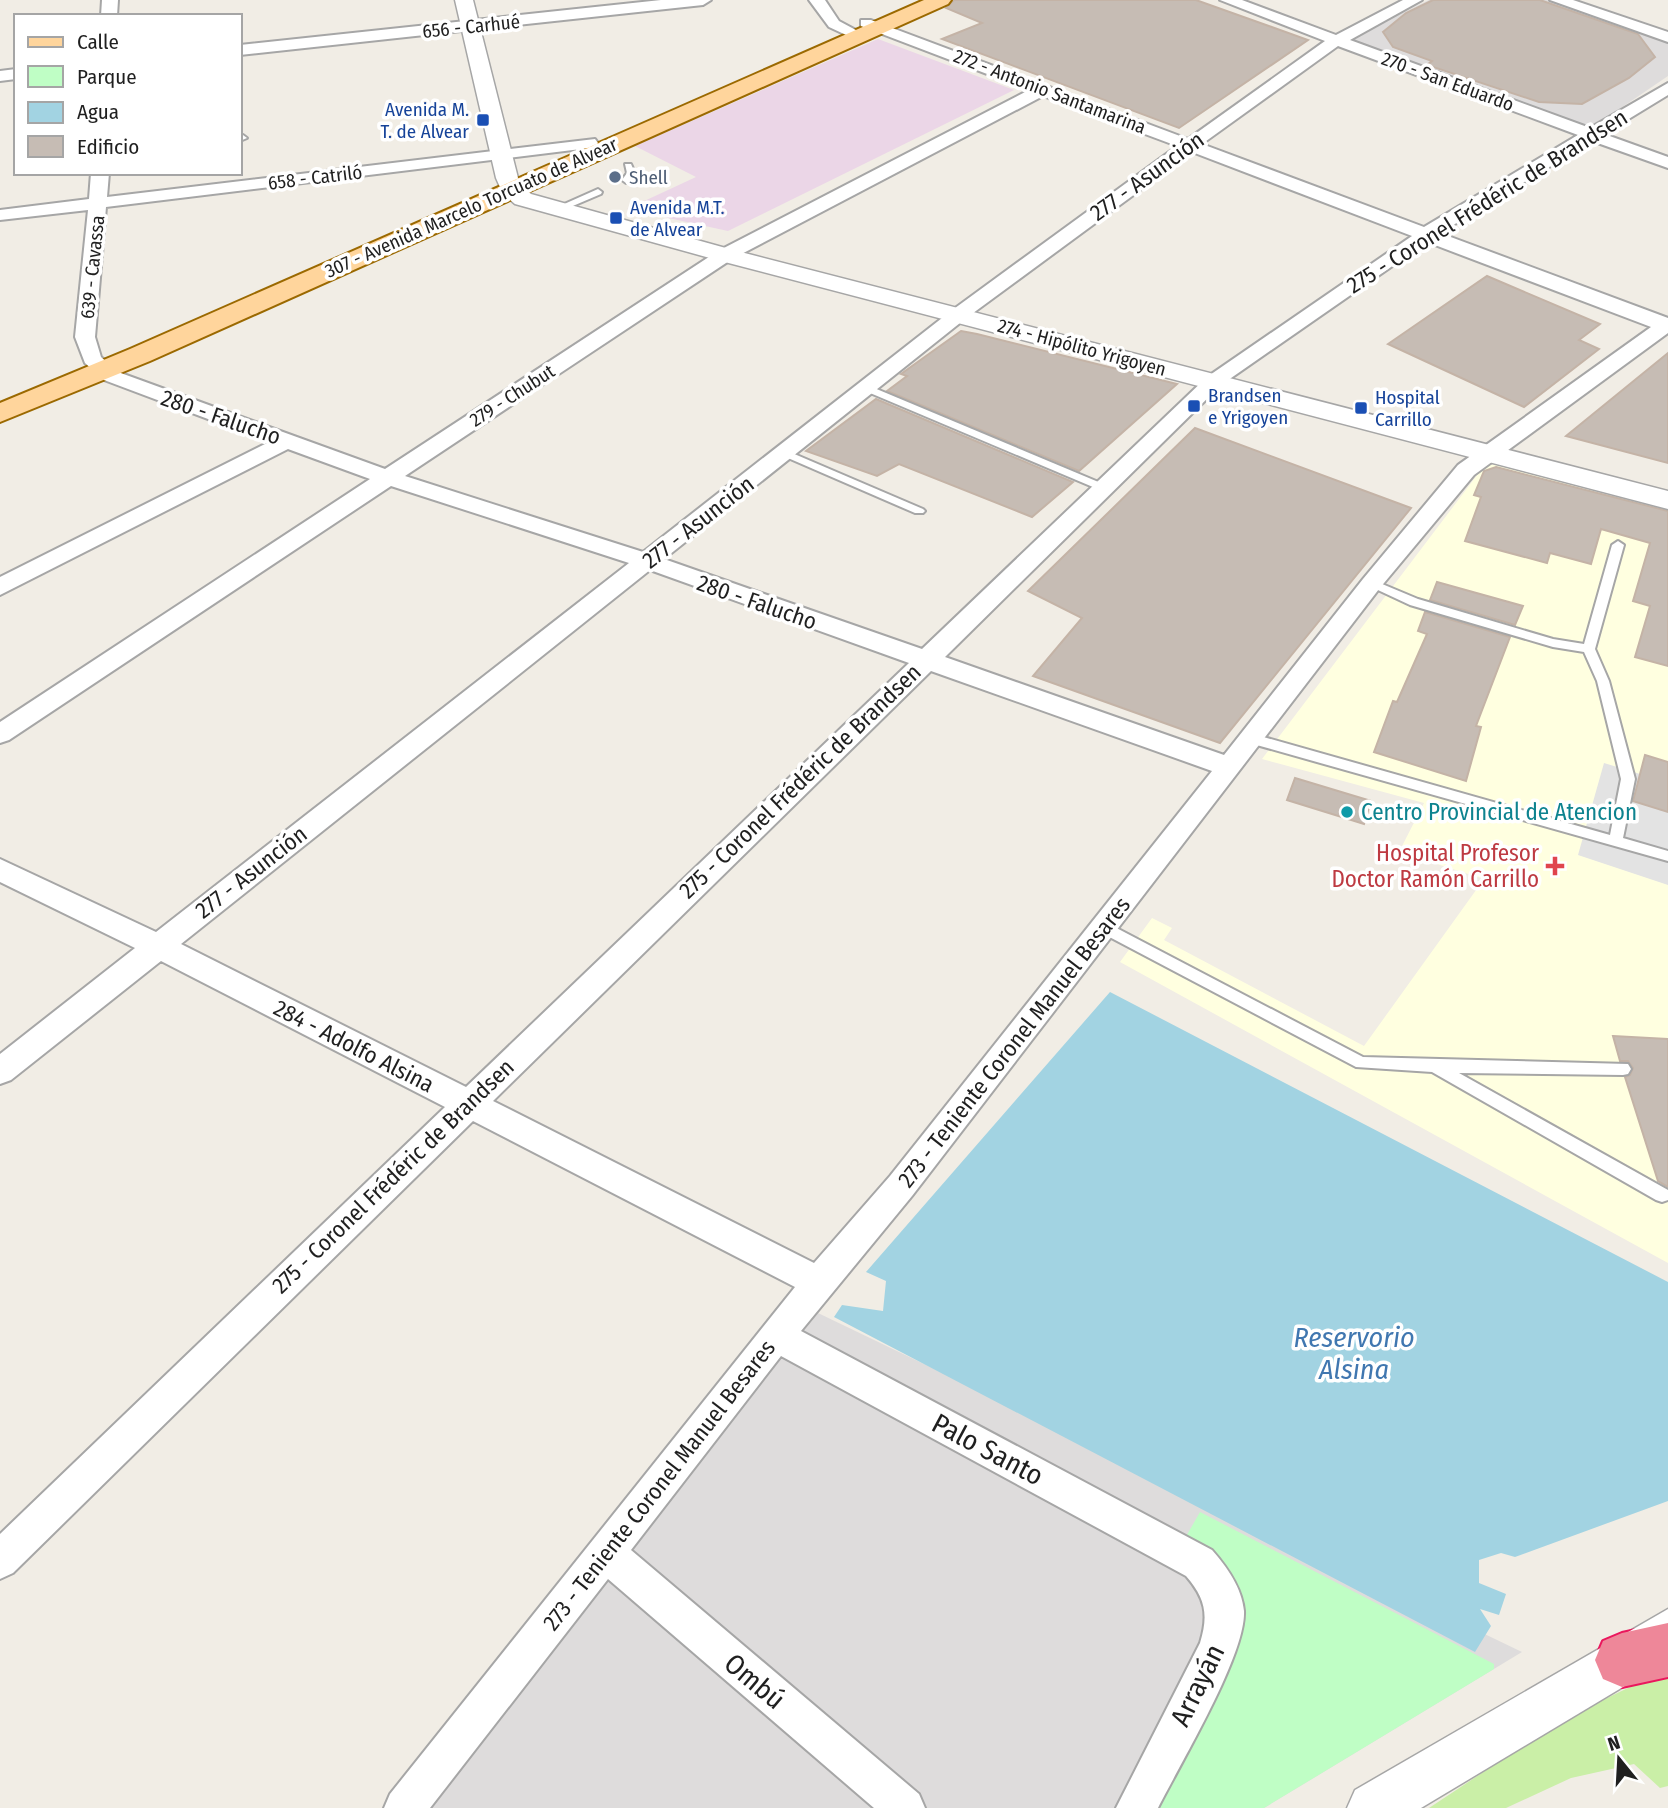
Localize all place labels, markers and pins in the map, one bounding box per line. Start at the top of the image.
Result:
place label: Avenida M. T. de Alvear [380,98,469,143]
marker: Avenida M. T. de Alvear [475,112,491,128]
place label: Shell [629,166,668,189]
marker: Shell [607,169,623,185]
place label: Avenida M.T. de Alvear [630,196,725,241]
marker: Avenida M.T. de Alvear [608,210,624,226]
place label: Brandsen e Yrigoyen [1208,384,1288,429]
place label: Hospital Carrillo [1375,386,1440,431]
marker: Brandsen e Yrigoyen [1186,398,1202,414]
marker: Hospital Carrillo [1353,400,1369,416]
place label: Centro Provincial de Atencion [1361,798,1637,826]
marker: Centro Provincial de Atencion [1339,804,1355,820]
place label: Hospital Profesor Doctor Ramón Carrillo [1331,839,1539,893]
marker: Hospital Profesor Doctor Ramón Carrillo [1545,856,1565,876]

